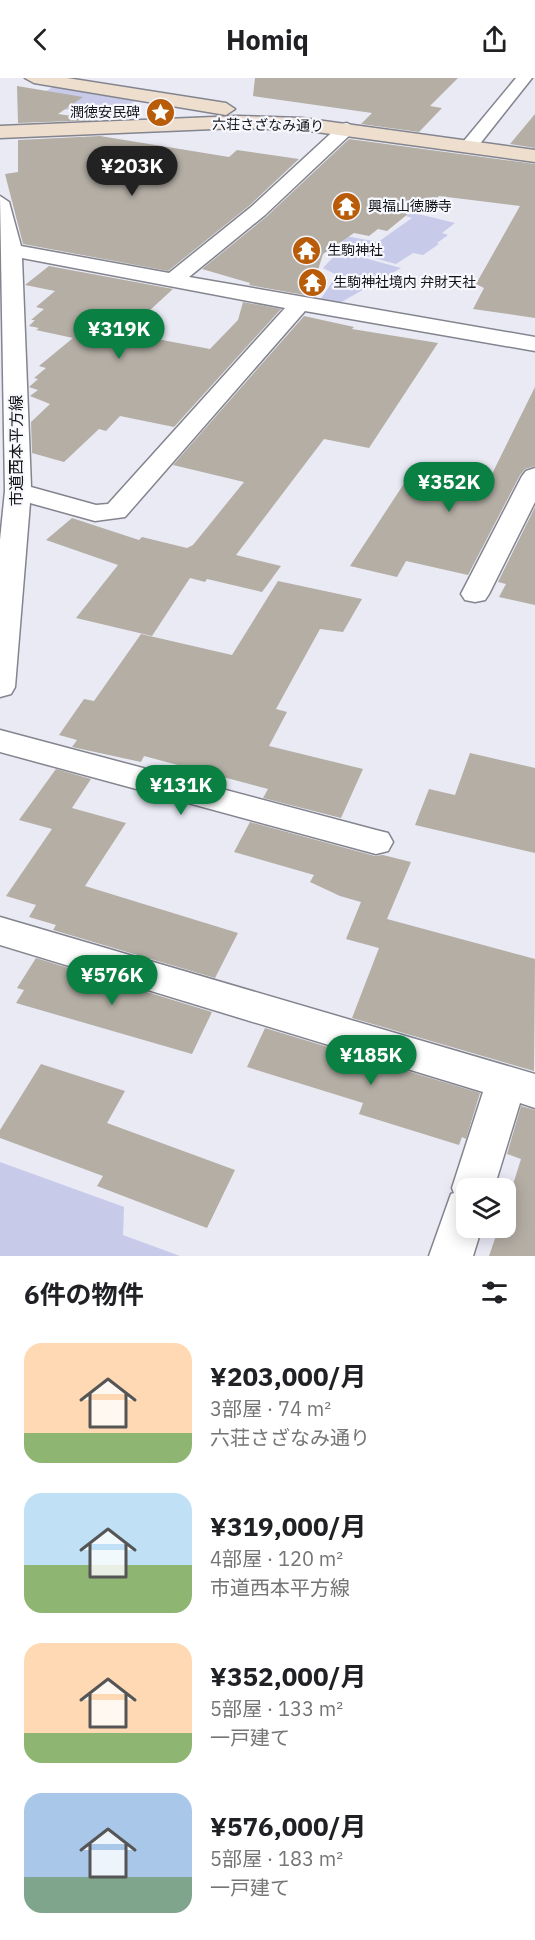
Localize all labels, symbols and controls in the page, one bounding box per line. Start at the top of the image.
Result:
text: Homiq [226,22,309,57]
icon: back [24,23,57,56]
icon: share [478,23,511,56]
place icon: 潤徳安民碑 [145,96,177,128]
place label: 潤徳安民碑 [70,103,140,121]
street label: 六荘さざなみ通り [212,115,324,135]
pin: ¥203K [90,146,174,197]
text: ¥203K [101,152,163,179]
temple icon: 興福山徳勝寺 [331,190,363,222]
place label: 興福山徳勝寺 [368,197,452,215]
temple icon: 生駒神社 [290,234,322,266]
place label: 生駒神社 [327,241,383,259]
temple icon: 生駒神社境内 弁財天社 [296,266,328,298]
place label: 生駒神社境内 弁財天社 [333,273,476,291]
pin: ¥319K [77,309,161,360]
text: ¥319K [88,315,150,342]
street label: 市道西本平方線 [6,395,26,507]
pin: ¥352K [407,462,491,513]
text: ¥352K [418,468,480,495]
pin: ¥131K [139,765,223,816]
text: ¥131K [150,771,212,798]
pin: ¥576K [70,955,154,1006]
text: ¥576K [81,961,143,988]
pin: ¥185K [329,1035,413,1086]
text: ¥185K [340,1041,402,1068]
map controls [456,1178,516,1238]
button: layers [456,1178,516,1238]
icon: filters [478,1276,511,1309]
text: 6件の物件 [24,1277,144,1311]
text: ¥203,000/月 [210,1359,367,1393]
icon: home [72,1367,144,1439]
text: 3部屋 · 74 m² [210,1395,331,1422]
text: 六荘さざなみ通り [210,1424,370,1451]
text: ¥319,000/月 [210,1509,367,1543]
icon: home [72,1517,144,1589]
text: 4部屋 · 120 m² [210,1545,343,1572]
text: 市道西本平方線 [210,1574,350,1601]
text: ¥352,000/月 [210,1659,367,1693]
icon: home [72,1667,144,1739]
text: 5部屋 · 133 m² [210,1695,343,1722]
text: 一戸建て [210,1724,290,1751]
text: ¥576,000/月 [210,1809,367,1843]
icon: home [72,1817,144,1889]
text: 5部屋 · 183 m² [210,1845,343,1872]
text: 一戸建て [210,1874,290,1901]

